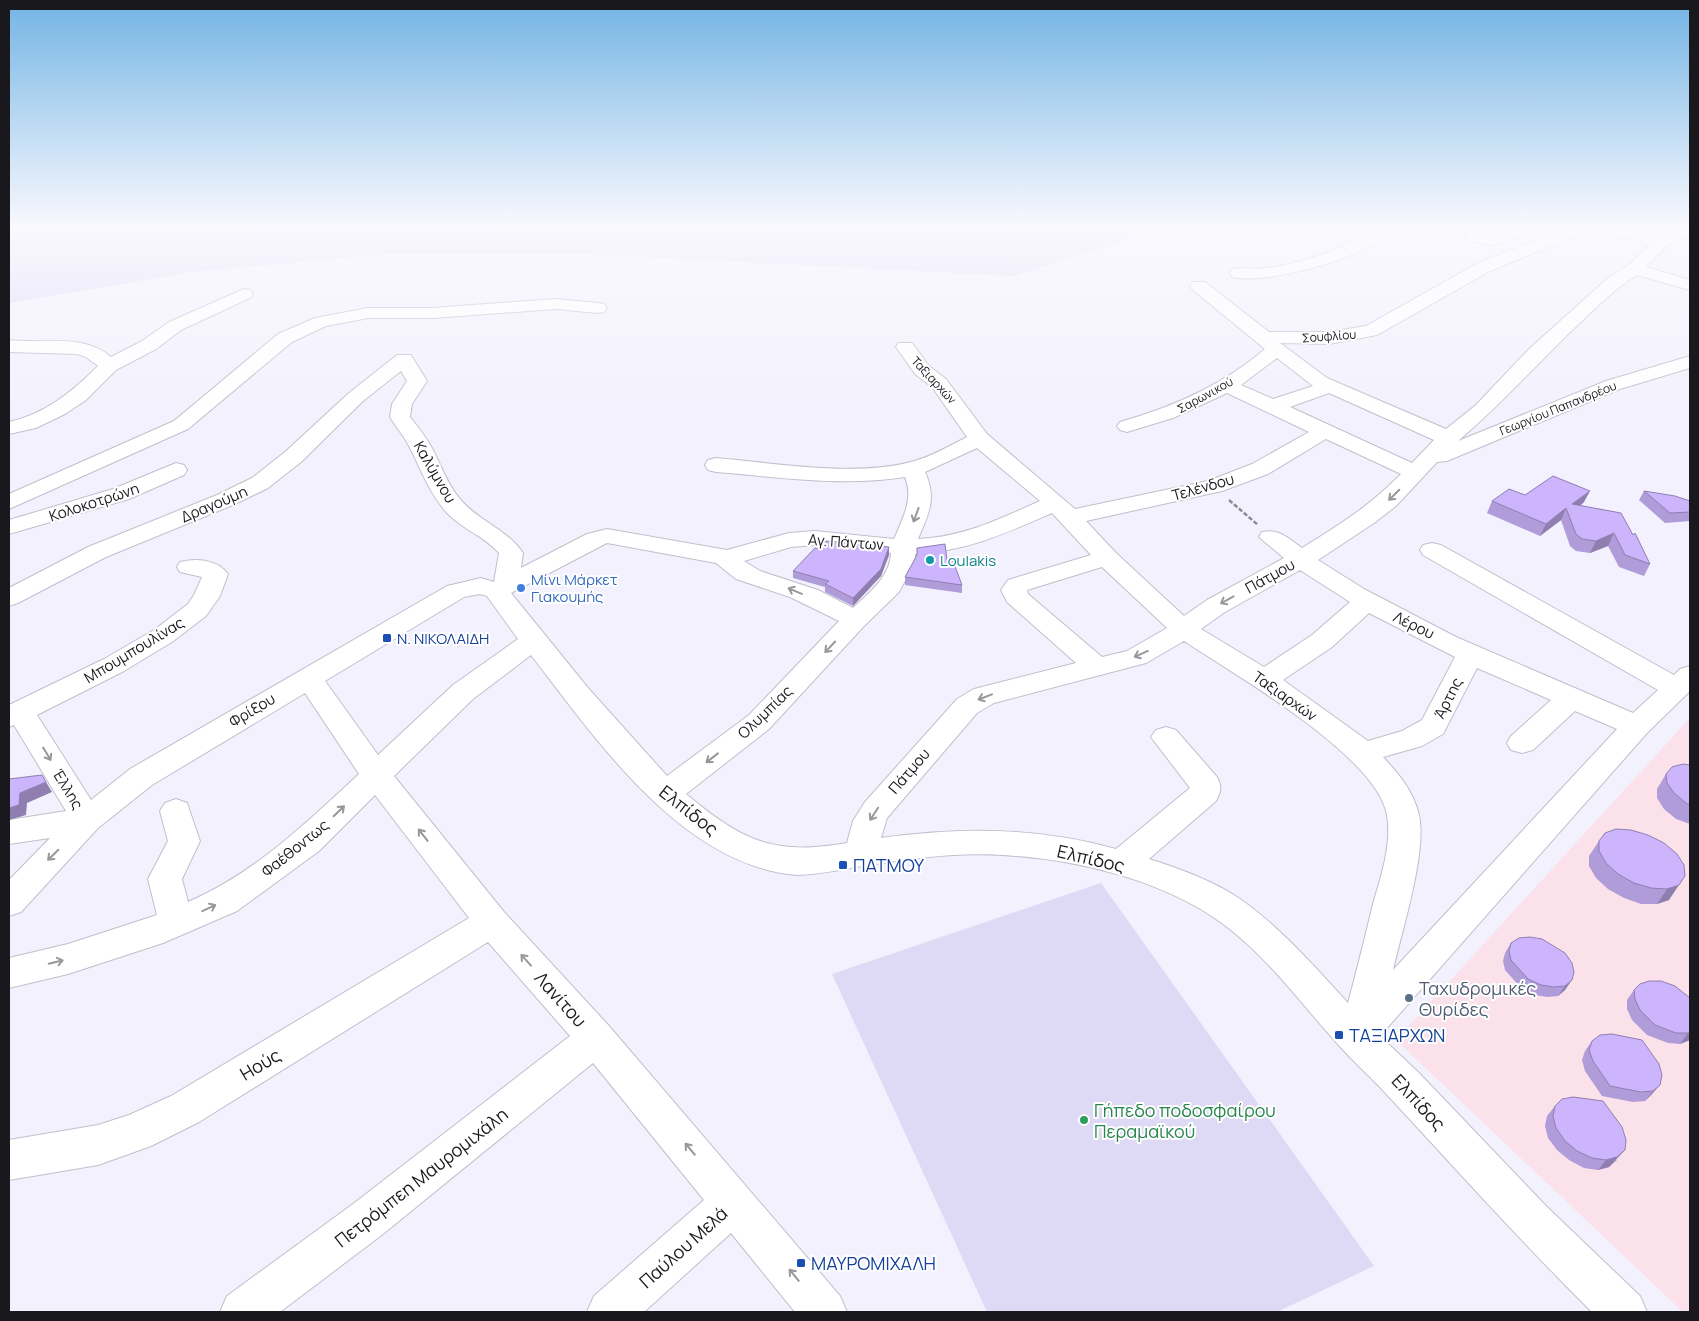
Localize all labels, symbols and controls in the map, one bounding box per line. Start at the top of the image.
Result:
street label: Σουφλίου [1301,326,1357,346]
street label: Ταξιαρχών [908,353,960,407]
street label: Σαρωνικού [1174,373,1236,417]
street label: Γεωργίου Παπανδρέου [1497,377,1619,439]
street label: Καλύμνου [409,437,461,507]
street label: Τελένδου [1169,468,1237,506]
street label: Κολοκοτρώνη [46,478,142,526]
street label: Δραγούμη [177,481,251,527]
one-way arrow [1387,489,1400,501]
one-way arrow [911,507,920,523]
street label: Αγ. Πάντων [808,529,885,555]
place label: Loulakis [940,550,996,571]
marker: Loulakis [924,554,936,566]
street label: Πάτμου [1241,554,1299,598]
place label: Μίνι Μάρκετ Γιακουμής [531,569,618,607]
marker: Μίνι Μάρκετ Γιακουμής [515,582,527,594]
one-way arrow [788,586,803,595]
one-way arrow [1219,595,1234,605]
street label: Λέρου [1390,606,1438,644]
street label: Μπουμπουλίνας [80,612,188,688]
place label: Ν. ΝΙΚΟΛΑΙΔΗ [397,628,489,649]
marker: Ν. ΝΙΚΟΛΑΙΔΗ [381,632,393,644]
one-way arrow [824,640,836,653]
one-way arrow [1134,650,1149,660]
street label: Ταξιαρχών [1249,666,1322,726]
street label: Άρτης [1429,674,1467,722]
street label: Ολυμπίας [733,681,797,743]
street label: Φρίξου [225,688,279,732]
one-way arrow [978,693,993,702]
street label: Πάτμου [883,744,935,798]
one-way arrow [42,746,52,760]
one-way arrow [706,753,719,764]
street label: Έλλης [48,765,88,813]
street label: Ελπίδος [655,779,723,841]
one-way arrow [332,805,345,817]
one-way arrow [869,807,879,821]
street label: Φαέθοντως [257,814,333,882]
one-way arrow [418,829,429,842]
street label: Ελπίδος [1055,839,1127,877]
one-way arrow [47,849,59,861]
place label: ΠΑΤΜΟΥ [853,853,925,877]
marker: ΠΑΤΜΟΥ [837,859,849,871]
one-way arrow [201,903,216,912]
one-way arrow [521,954,532,967]
one-way arrow [48,957,64,966]
street label: Λανίτου [530,966,592,1032]
place label: Ταχυδρομικές Θυρίδες [1419,976,1536,1021]
marker: Ταχυδρομικές Θυρίδες [1403,992,1415,1004]
place label: ΤΑΞΙΑΡΧΩΝ [1349,1023,1445,1047]
marker: ΤΑΞΙΑΡΧΩΝ [1333,1029,1345,1041]
street label: Ηούς [235,1043,285,1085]
street label: Ελπίδος [1387,1069,1451,1135]
place label: Γήπεδο ποδοσφαίρου Περαμαϊκού [1094,1098,1276,1143]
street label: Πετρόμπεη Μαυρομιχάλη [329,1102,513,1252]
marker: Γήπεδο ποδοσφαίρου Περαμαϊκού [1078,1114,1090,1126]
one-way arrow [684,1143,696,1156]
street label: Παύλου Μελά [634,1201,732,1293]
place label: ΜΑΥΡΟΜΙΧΑΛΗ [811,1251,936,1275]
marker: ΜΑΥΡΟΜΙΧΑΛΗ [795,1257,807,1269]
one-way arrow [788,1268,799,1281]

